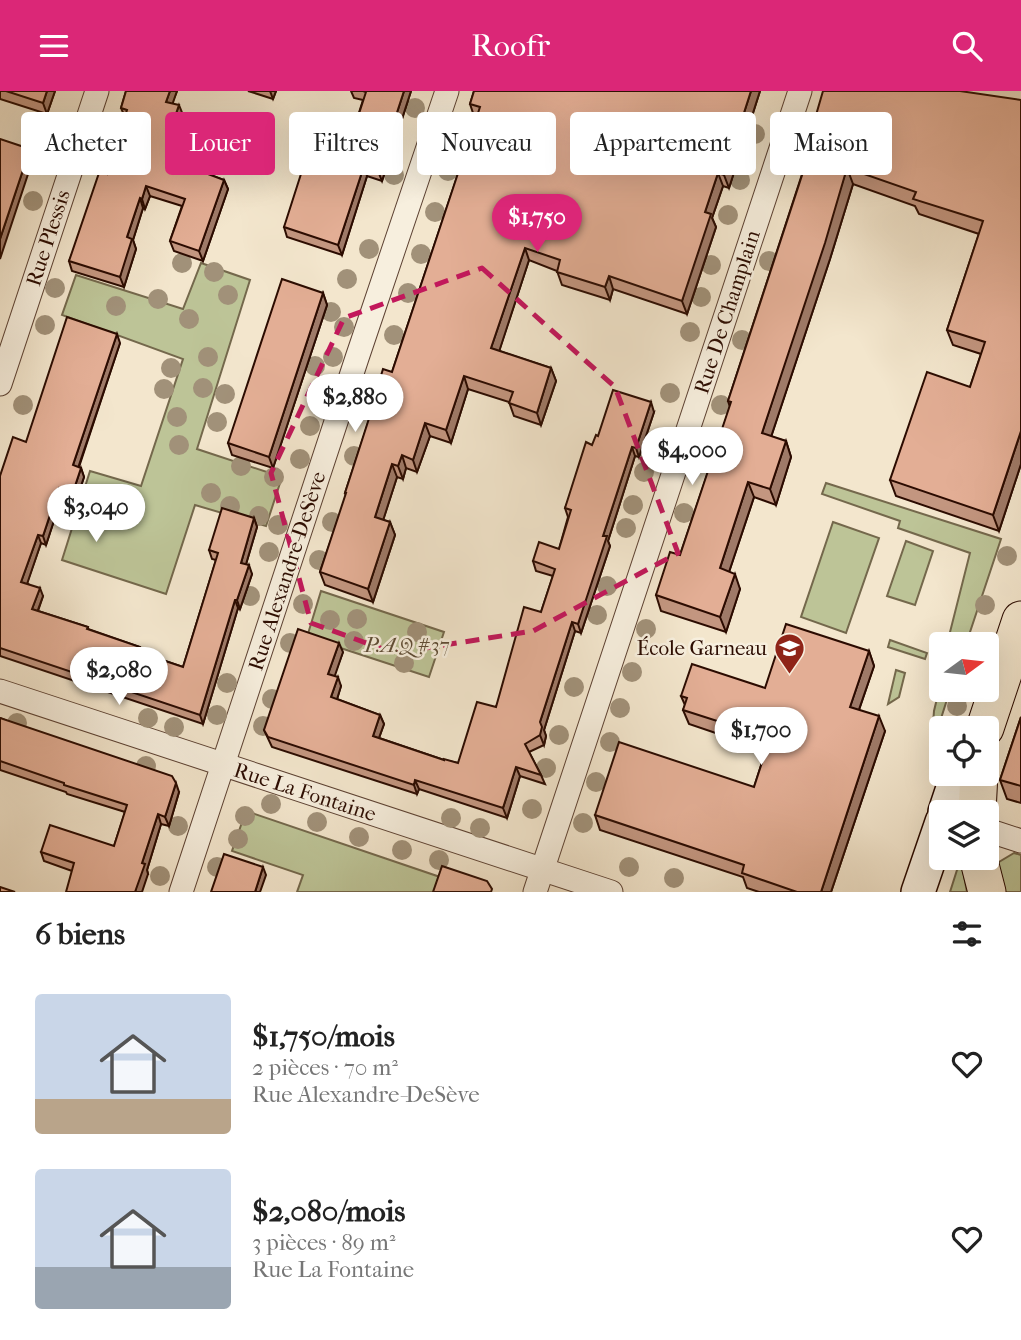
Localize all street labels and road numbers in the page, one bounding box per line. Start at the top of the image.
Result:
street label: Rue Plessis [21,187,75,289]
street label: Rue De Champlain [689,227,765,397]
street label: Rue Alexandre-DeSève [243,468,331,674]
street label: Rue La Fontaine [231,758,379,826]

